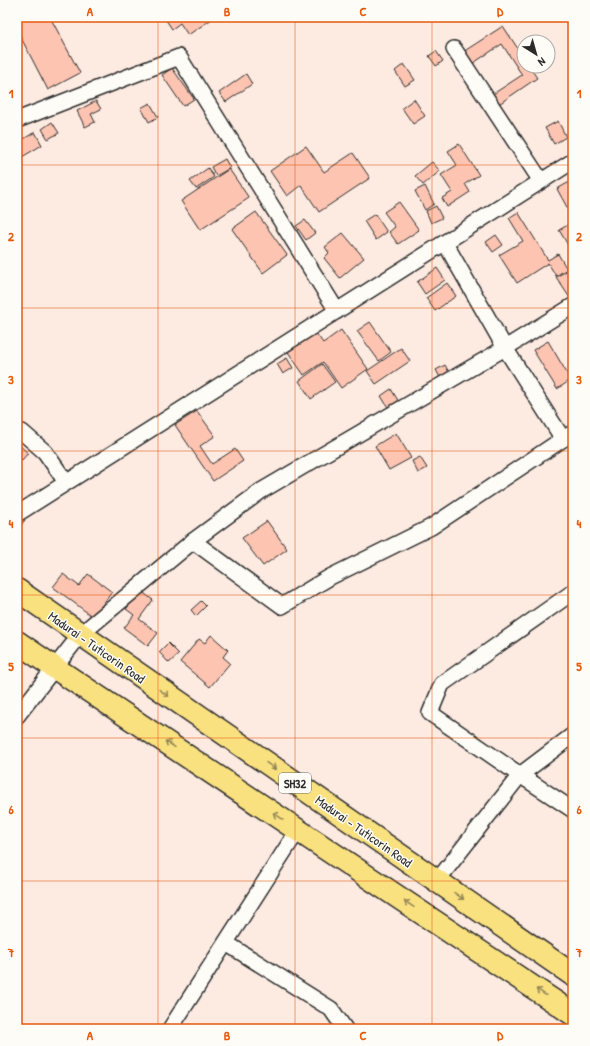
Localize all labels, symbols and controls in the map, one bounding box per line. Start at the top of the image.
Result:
text: A [87,2,94,20]
text: B [224,2,231,20]
text: C [359,2,367,20]
text: D [497,2,504,20]
north arrow [516,34,556,74]
text: N [535,55,549,69]
text: 1 [9,84,14,102]
text: 1 [577,84,582,102]
text: 2 [8,227,15,245]
text: 2 [576,227,583,245]
text: 3 [8,370,14,388]
text: 3 [576,370,582,388]
text: 4 [9,514,14,532]
text: 4 [577,514,582,532]
street label: Madurai - Tuticorin Road [45,607,149,687]
text: 5 [8,657,14,675]
text: 5 [576,657,582,675]
one-way arrow [158,689,169,697]
one-way arrow [164,740,175,748]
one-way arrow [265,762,276,770]
road number: SH32 [279,773,311,793]
street label: Madurai - Tuticorin Road [312,791,416,871]
text: 6 [8,800,14,818]
text: 6 [576,800,582,818]
one-way arrow [272,812,284,820]
one-way arrow [453,892,464,900]
one-way arrow [404,900,415,908]
text: 7 [7,943,15,961]
text: 7 [575,943,583,961]
one-way arrow [535,988,546,996]
text: A [87,1026,94,1044]
text: B [224,1026,231,1044]
text: C [359,1026,367,1044]
text: D [497,1026,504,1044]

